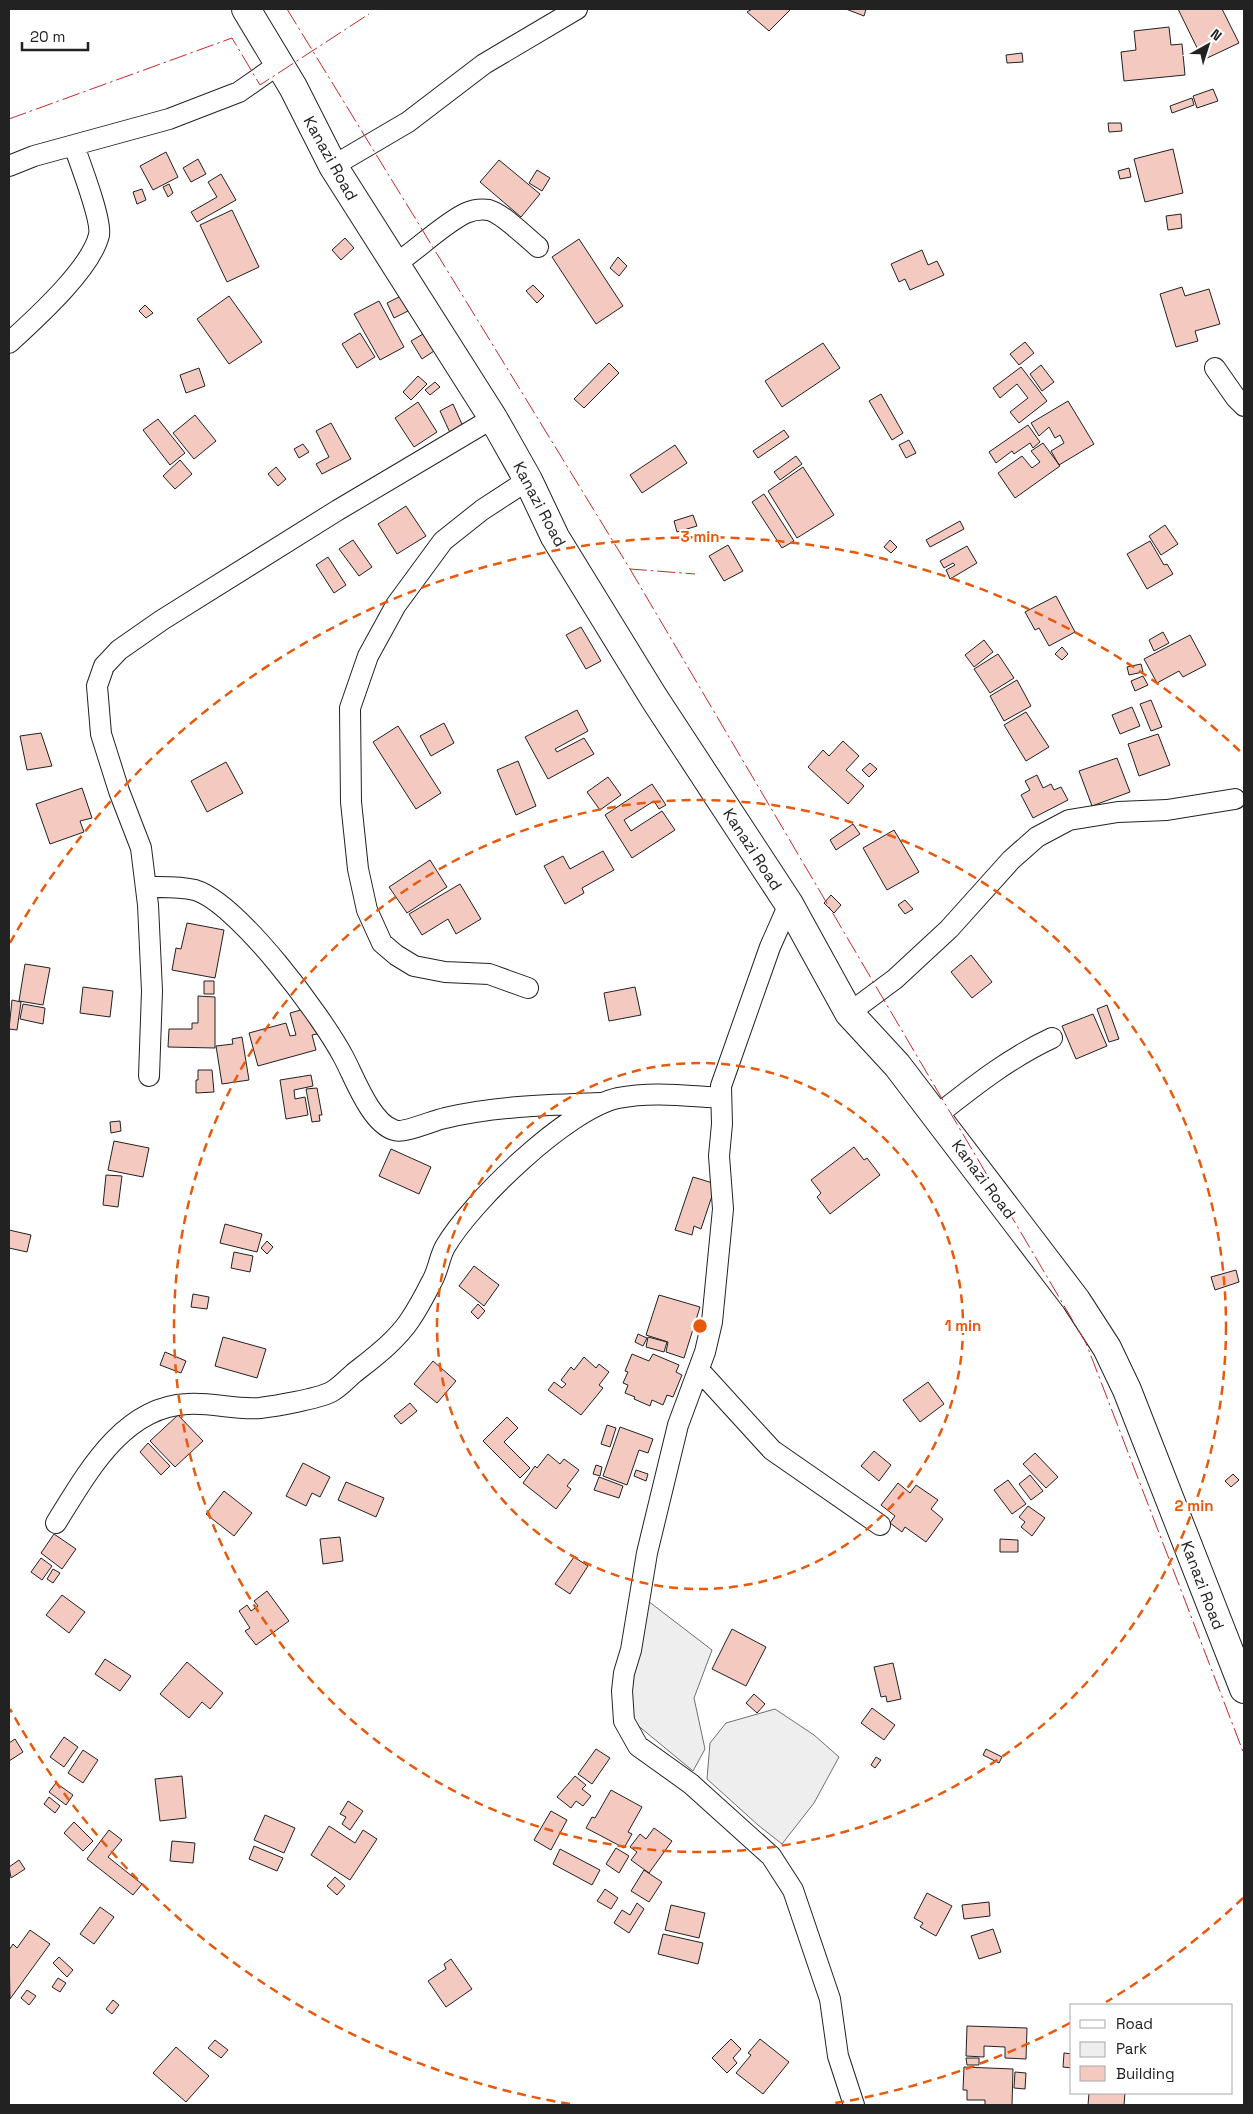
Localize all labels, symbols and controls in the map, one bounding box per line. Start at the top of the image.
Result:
scale bar [22,20,89,52]
north arrow [1183,20,1233,70]
text: N [1207,25,1225,45]
text: 20 m [30,27,65,46]
street label: Kanazi Road [299,112,362,204]
street label: Kanazi Road [508,458,571,550]
text: 3 min [681,527,719,546]
street label: Kanazi Road [718,804,787,894]
street label: Kanazi Road [947,1136,1020,1223]
text: 1 min [945,1316,981,1335]
centre of rings [691,1317,709,1335]
text: 2 min [1175,1496,1213,1515]
street label: Kanazi Road [1176,1538,1229,1633]
legend [1070,2004,1233,2094]
text: Road [1116,2014,1153,2033]
text: Park [1116,2039,1147,2058]
text: Building [1116,2064,1175,2083]

